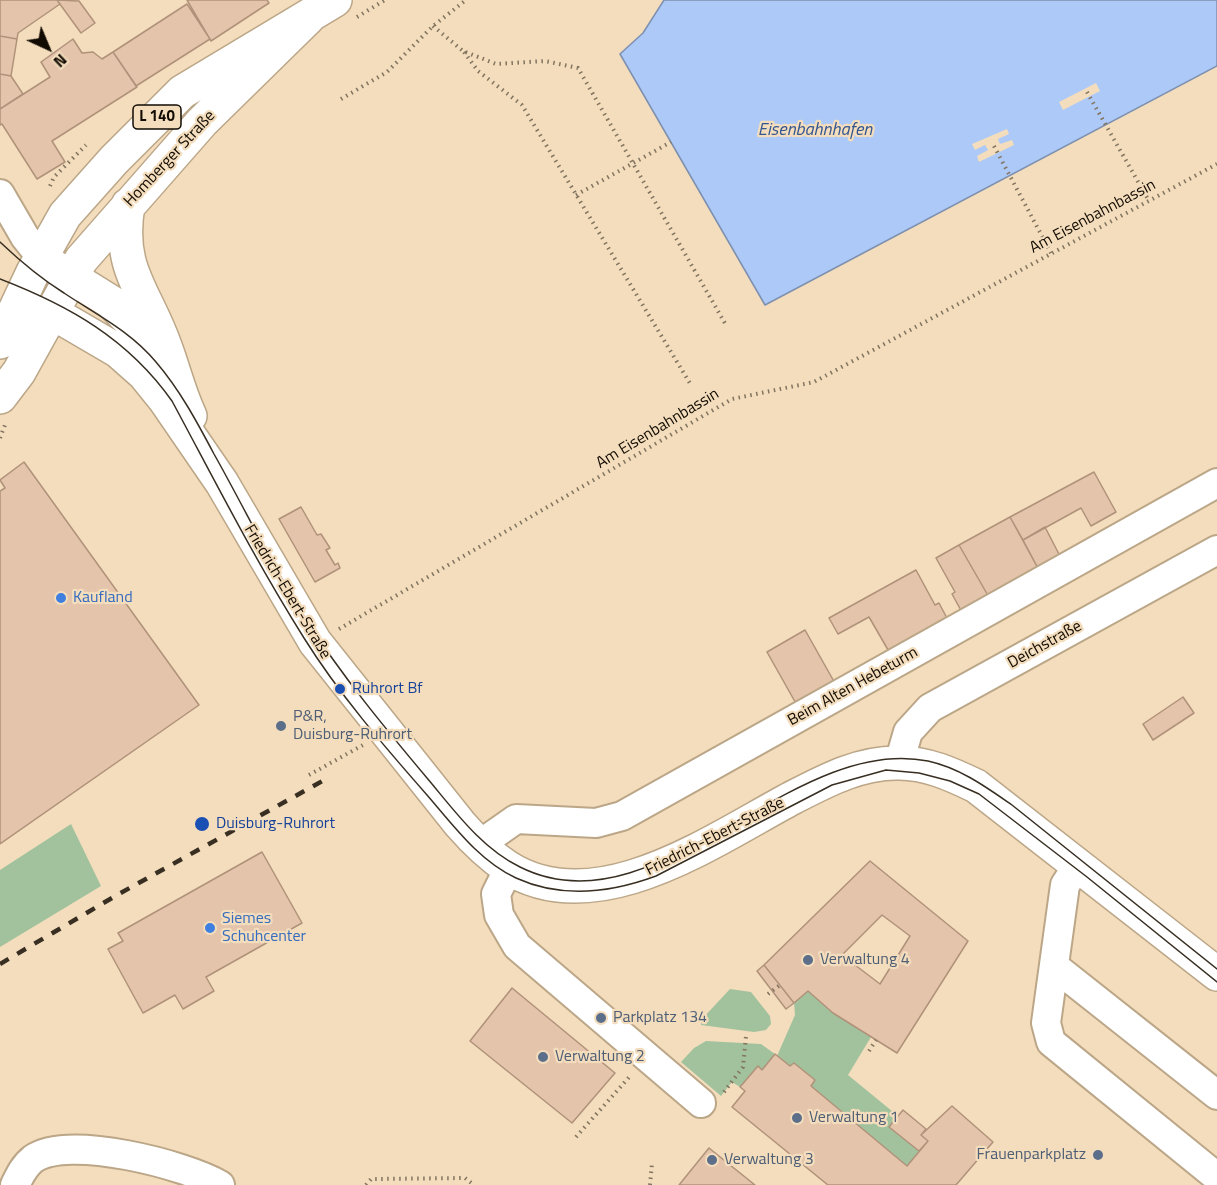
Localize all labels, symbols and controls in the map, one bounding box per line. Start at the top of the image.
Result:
north arrow [18,18,78,78]
text: N [48,48,73,73]
road number: L 140 [133,105,181,129]
street label: Homberger Straße [120,107,220,211]
water label: Eisenbahnhafen [758,120,872,142]
street label: Am Eisenbahnbassin [1027,176,1159,258]
street label: Am Eisenbahnbassin [593,385,723,473]
street label: Friedrich-Ebert-Straße [239,522,335,662]
place label: Kaufland [73,588,133,608]
marker: Kaufland [54,591,68,605]
street label: Deichstraße [1005,617,1085,673]
street label: Beim Alten Hebeturm [785,643,921,731]
place label: Ruhrort Bf [352,679,423,699]
marker: Ruhrort Bf [333,682,347,696]
place label: P&R, Duisburg-Ruhrort [293,707,412,745]
marker: P&R, Duisburg-Ruhrort [274,719,288,733]
street label: Friedrich-Ebert-Straße [643,794,787,880]
place label: Duisburg-Ruhrort [216,814,335,834]
marker: Duisburg-Ruhrort [193,815,211,833]
place label: Siemes Schuhcenter [222,909,306,947]
marker: Siemes Schuhcenter [203,921,217,935]
place label: Verwaltung 4 [820,950,910,970]
marker: Verwaltung 4 [801,953,815,967]
place label: Parkplatz 134 [613,1008,707,1028]
marker: Parkplatz 134 [594,1011,608,1025]
place label: Verwaltung 2 [555,1047,645,1067]
marker: Verwaltung 2 [536,1050,550,1064]
place label: Verwaltung 1 [809,1108,899,1128]
marker: Verwaltung 1 [790,1111,804,1125]
place label: Frauenparkplatz [977,1145,1086,1165]
marker: Frauenparkplatz [1091,1148,1105,1162]
place label: Verwaltung 3 [724,1150,814,1170]
marker: Verwaltung 3 [705,1153,719,1167]

